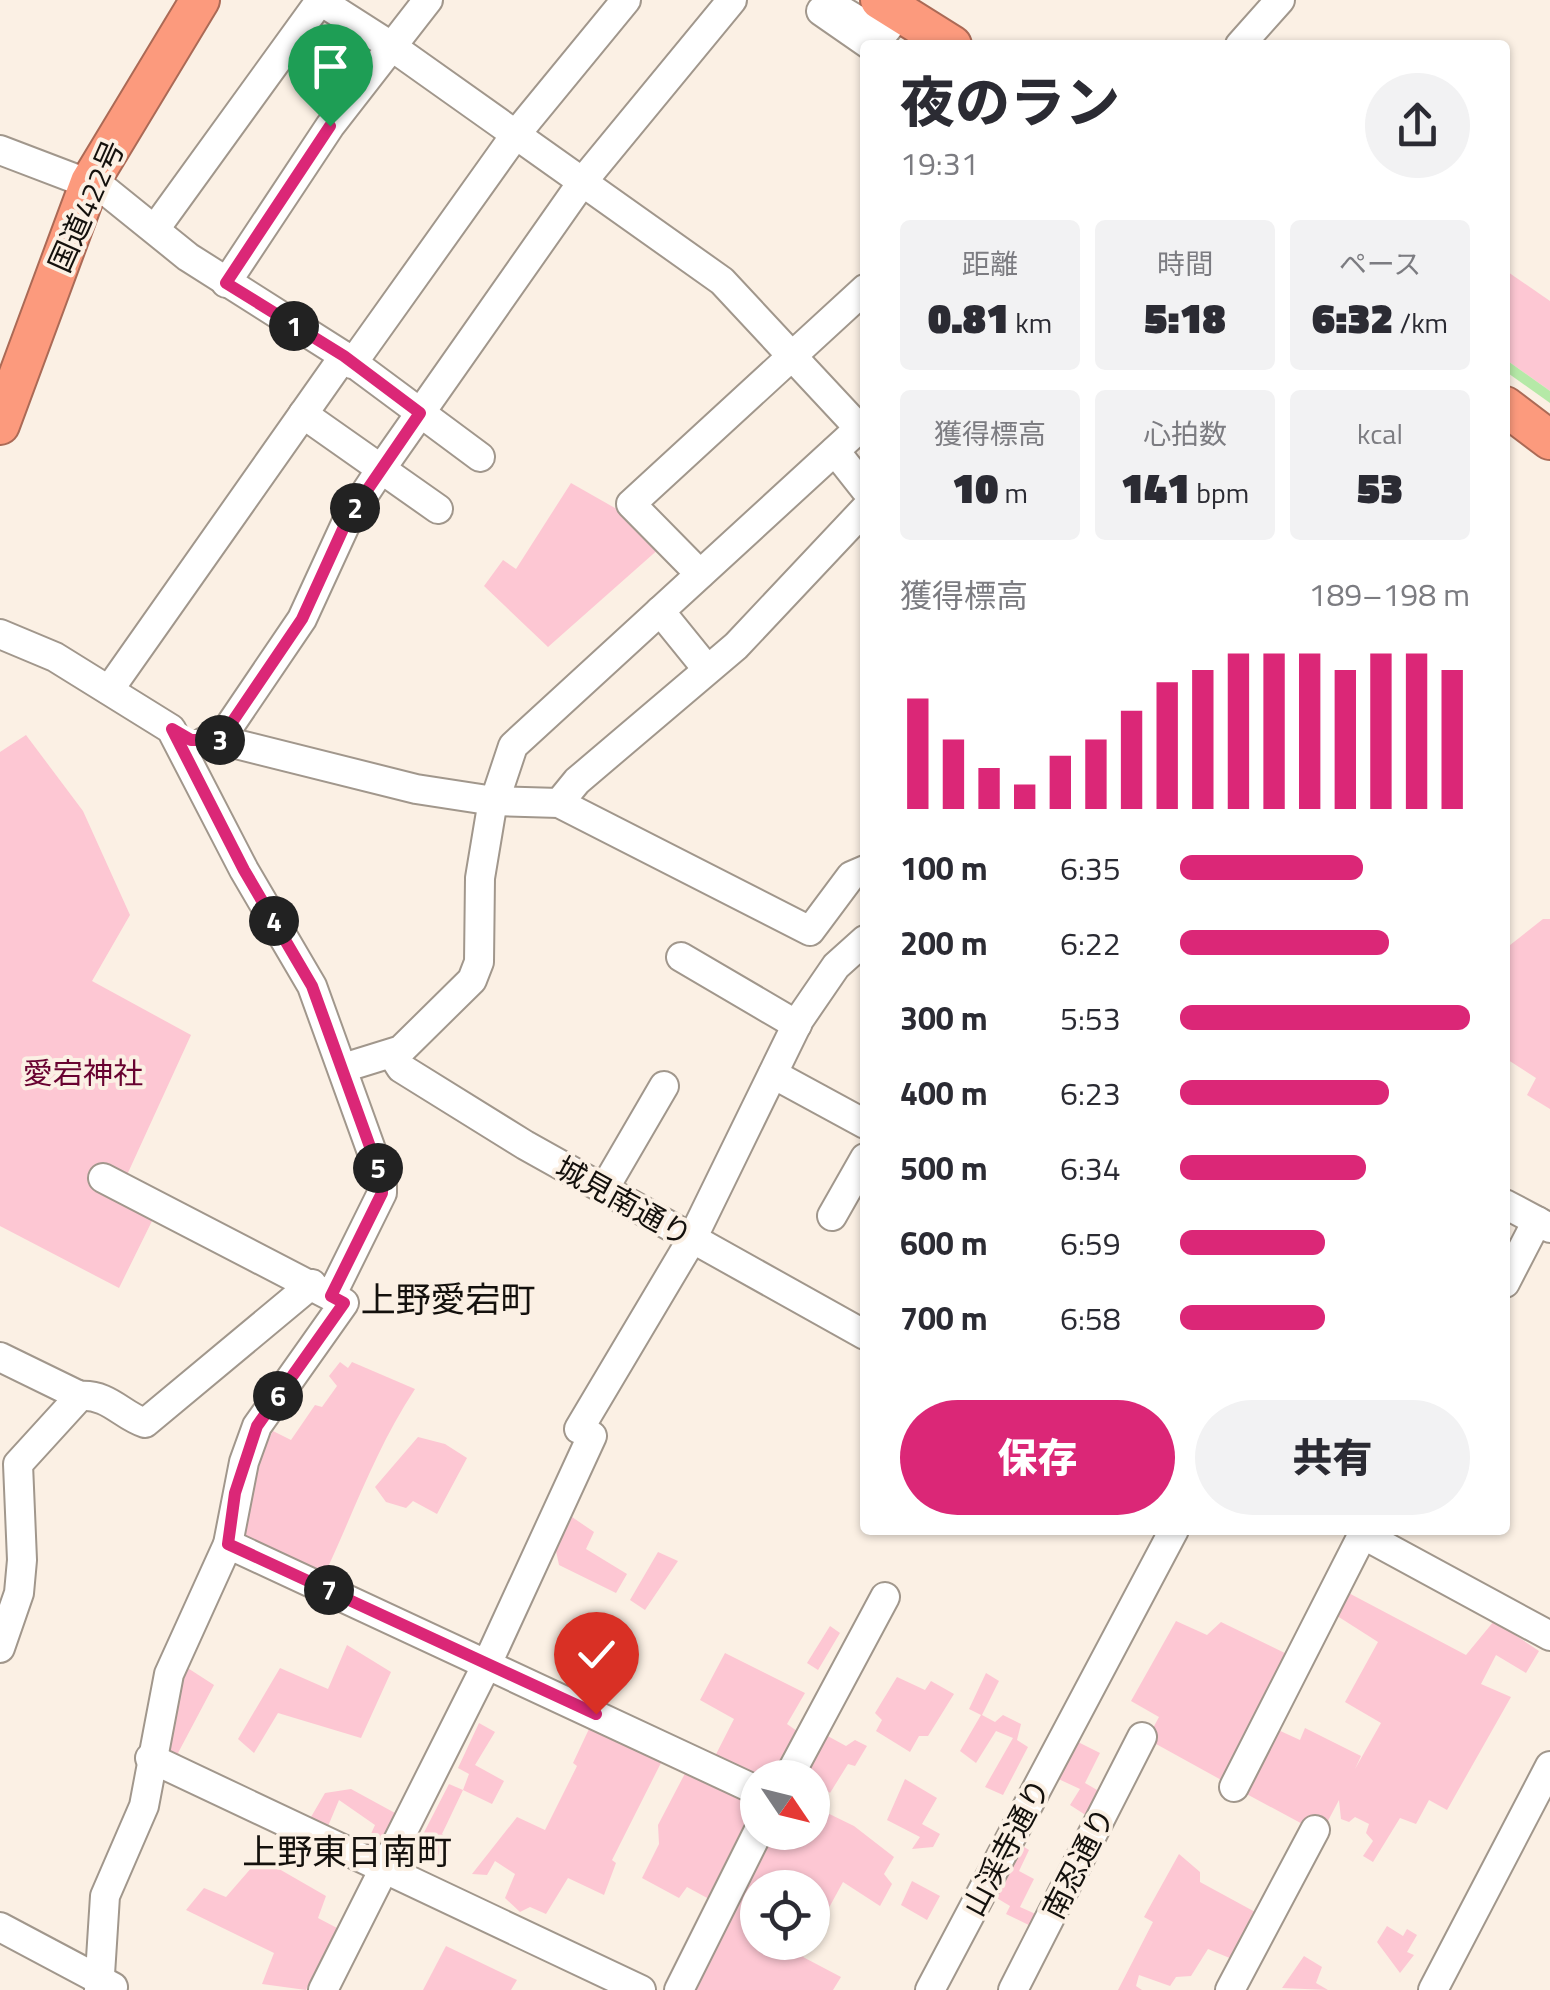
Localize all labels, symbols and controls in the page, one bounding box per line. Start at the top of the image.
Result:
pin [288,24,373,127]
icon: arrive [303,39,358,94]
text: 夜のラン [900,60,1120,143]
button: share [1365,73,1470,178]
street label: 国道422号 [36,133,136,279]
text: 19:31 [900,139,979,187]
text: 距離 [962,242,1018,285]
text: 時間 [1157,242,1213,285]
text: ペース [1339,242,1421,285]
text: 0.81 [928,285,1009,349]
text: 5:18 [1144,285,1226,349]
text: 6:32 [1312,285,1393,349]
pin: 1 [269,301,319,351]
text: km [1009,301,1052,344]
text: /km [1393,301,1448,344]
text: 1 [286,304,302,347]
text: 獲得標高 [934,412,1046,455]
text: 心拍数 [1143,412,1227,455]
text: kcal [1357,412,1403,455]
text: 10 [952,455,998,519]
text: 141 [1121,455,1190,519]
text: 53 [1357,455,1403,519]
text: m [998,471,1028,514]
text: bpm [1190,471,1249,514]
pin: 2 [330,483,380,533]
text: 2 [347,486,363,529]
text: 189–198 m [1308,570,1470,618]
text: 獲得標高 [900,571,1028,619]
pin: 3 [195,715,245,765]
text: 3 [212,718,228,761]
text: 100 m [900,844,988,892]
text: 6:35 [1060,844,1121,892]
pin: 4 [249,896,299,946]
text: 4 [266,899,282,942]
text: 200 m [900,919,988,967]
text: 6:22 [1060,919,1121,967]
text: 300 m [900,994,988,1042]
text: 5:53 [1060,994,1121,1042]
park label: 愛宕神社 [23,1050,143,1096]
text: 400 m [900,1069,988,1117]
text: 6:23 [1060,1069,1121,1117]
pin: 5 [353,1143,403,1193]
text: 500 m [900,1144,988,1192]
text: 6:34 [1060,1144,1121,1192]
street label: 城見南通り [547,1145,701,1257]
text: 5 [370,1146,386,1189]
text: 600 m [900,1219,988,1267]
text: 6:59 [1060,1219,1121,1267]
district label: 上野愛宕町 [360,1272,536,1326]
text: 700 m [900,1294,988,1342]
text: 6:58 [1060,1294,1121,1342]
pin: 6 [253,1371,303,1421]
text: 6 [270,1374,286,1417]
button: 保存 [900,1400,1175,1515]
button: 共有 [1195,1400,1470,1515]
pin: 7 [304,1565,354,1615]
text: 7 [321,1568,337,1611]
pin [554,1612,639,1715]
icon: check [569,1627,624,1682]
north arrow [740,1760,830,1850]
map controls [740,1760,830,1960]
street label: 山渓寺通り [950,1770,1062,1924]
street label: 南忍通り [1030,1799,1126,1927]
district label: 上野東日南町 [242,1824,452,1878]
button: locate [740,1870,830,1960]

